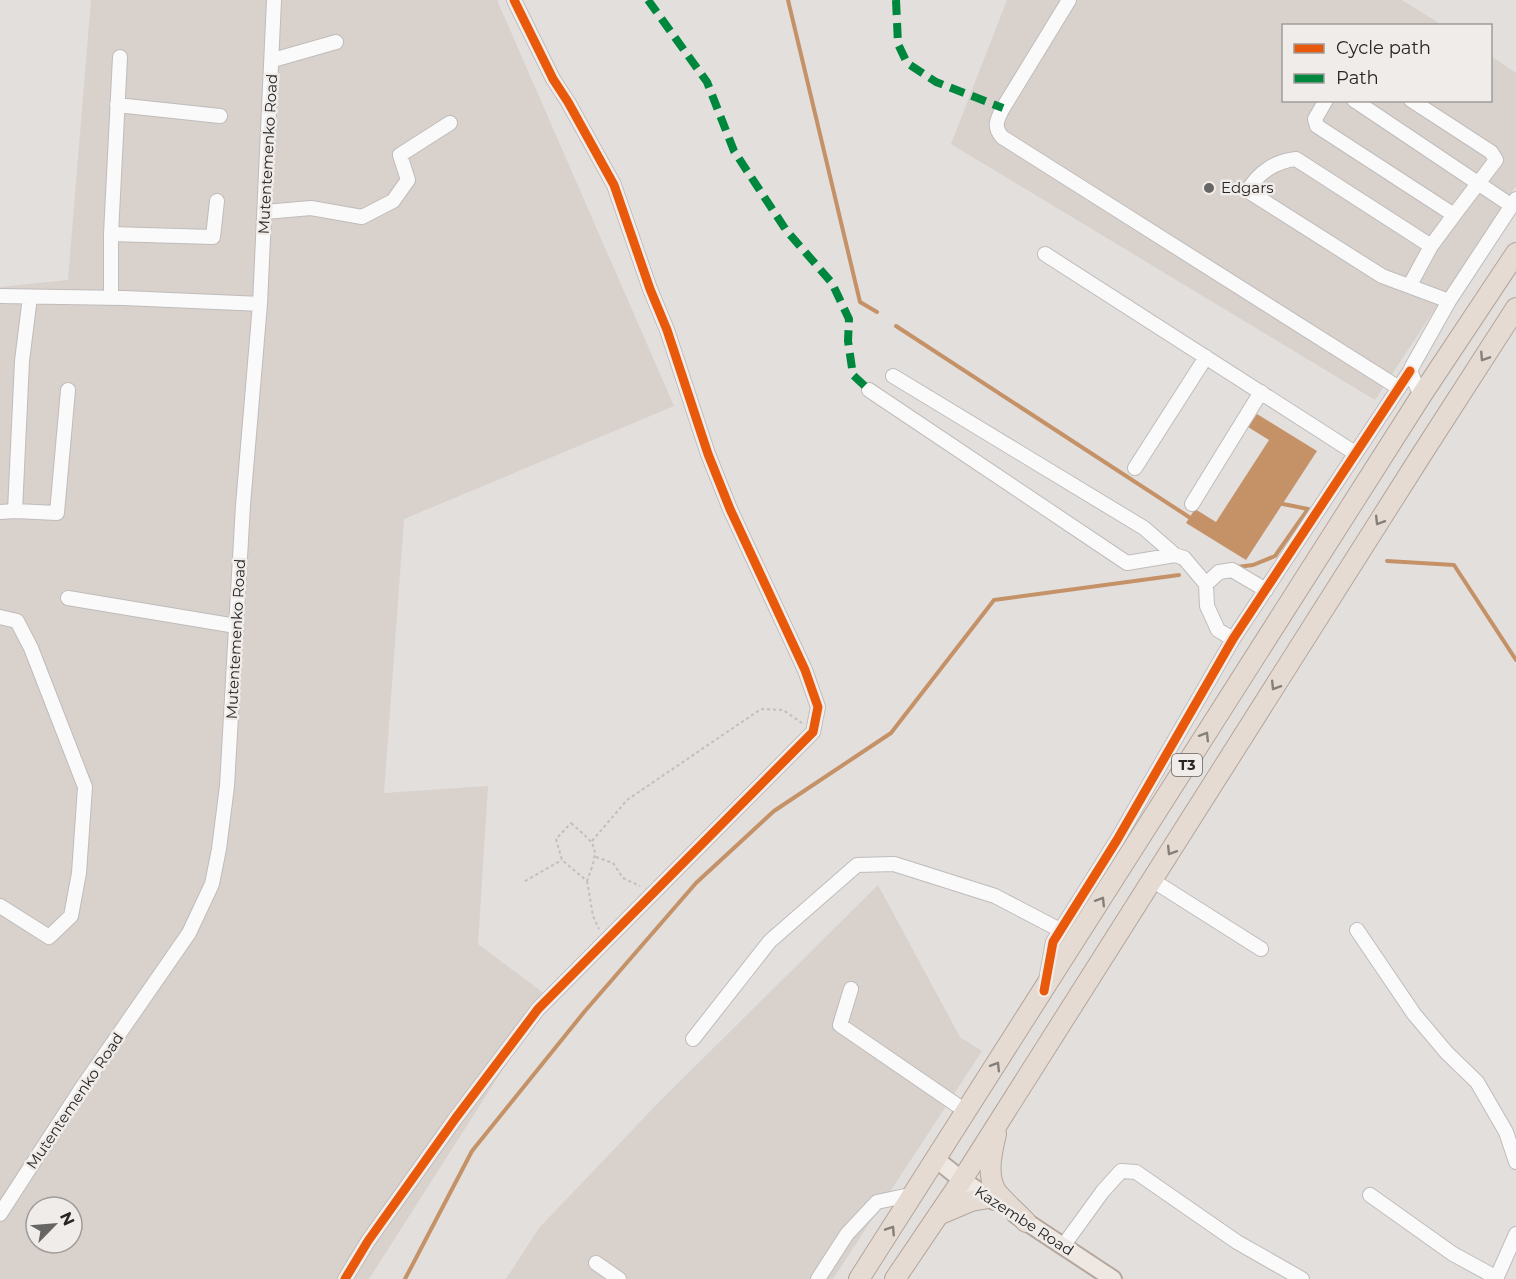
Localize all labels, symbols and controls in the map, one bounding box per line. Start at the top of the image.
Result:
legend [1282,24,1492,102]
text: Cycle path [1336,37,1431,59]
text: Path [1336,67,1379,89]
street label: Mutentemenko Road [254,73,281,235]
place label: Edgars [1221,178,1274,197]
marker: Edgars [1202,181,1216,195]
one-way arrow [1480,351,1492,361]
one-way arrow [1375,514,1386,525]
street label: Mutentemenko Road [222,558,249,720]
one-way arrow [1270,680,1282,690]
one-way arrow [1198,732,1209,743]
road number: T3 [1172,754,1202,776]
one-way arrow [1166,845,1178,855]
one-way arrow [1093,897,1105,907]
street label: Mutentemenko Road [22,1029,127,1173]
one-way arrow [989,1062,1001,1072]
street label: Kazembe Road [971,1182,1077,1260]
north arrow [24,1195,84,1255]
text: N [56,1209,78,1229]
one-way arrow [884,1226,895,1237]

